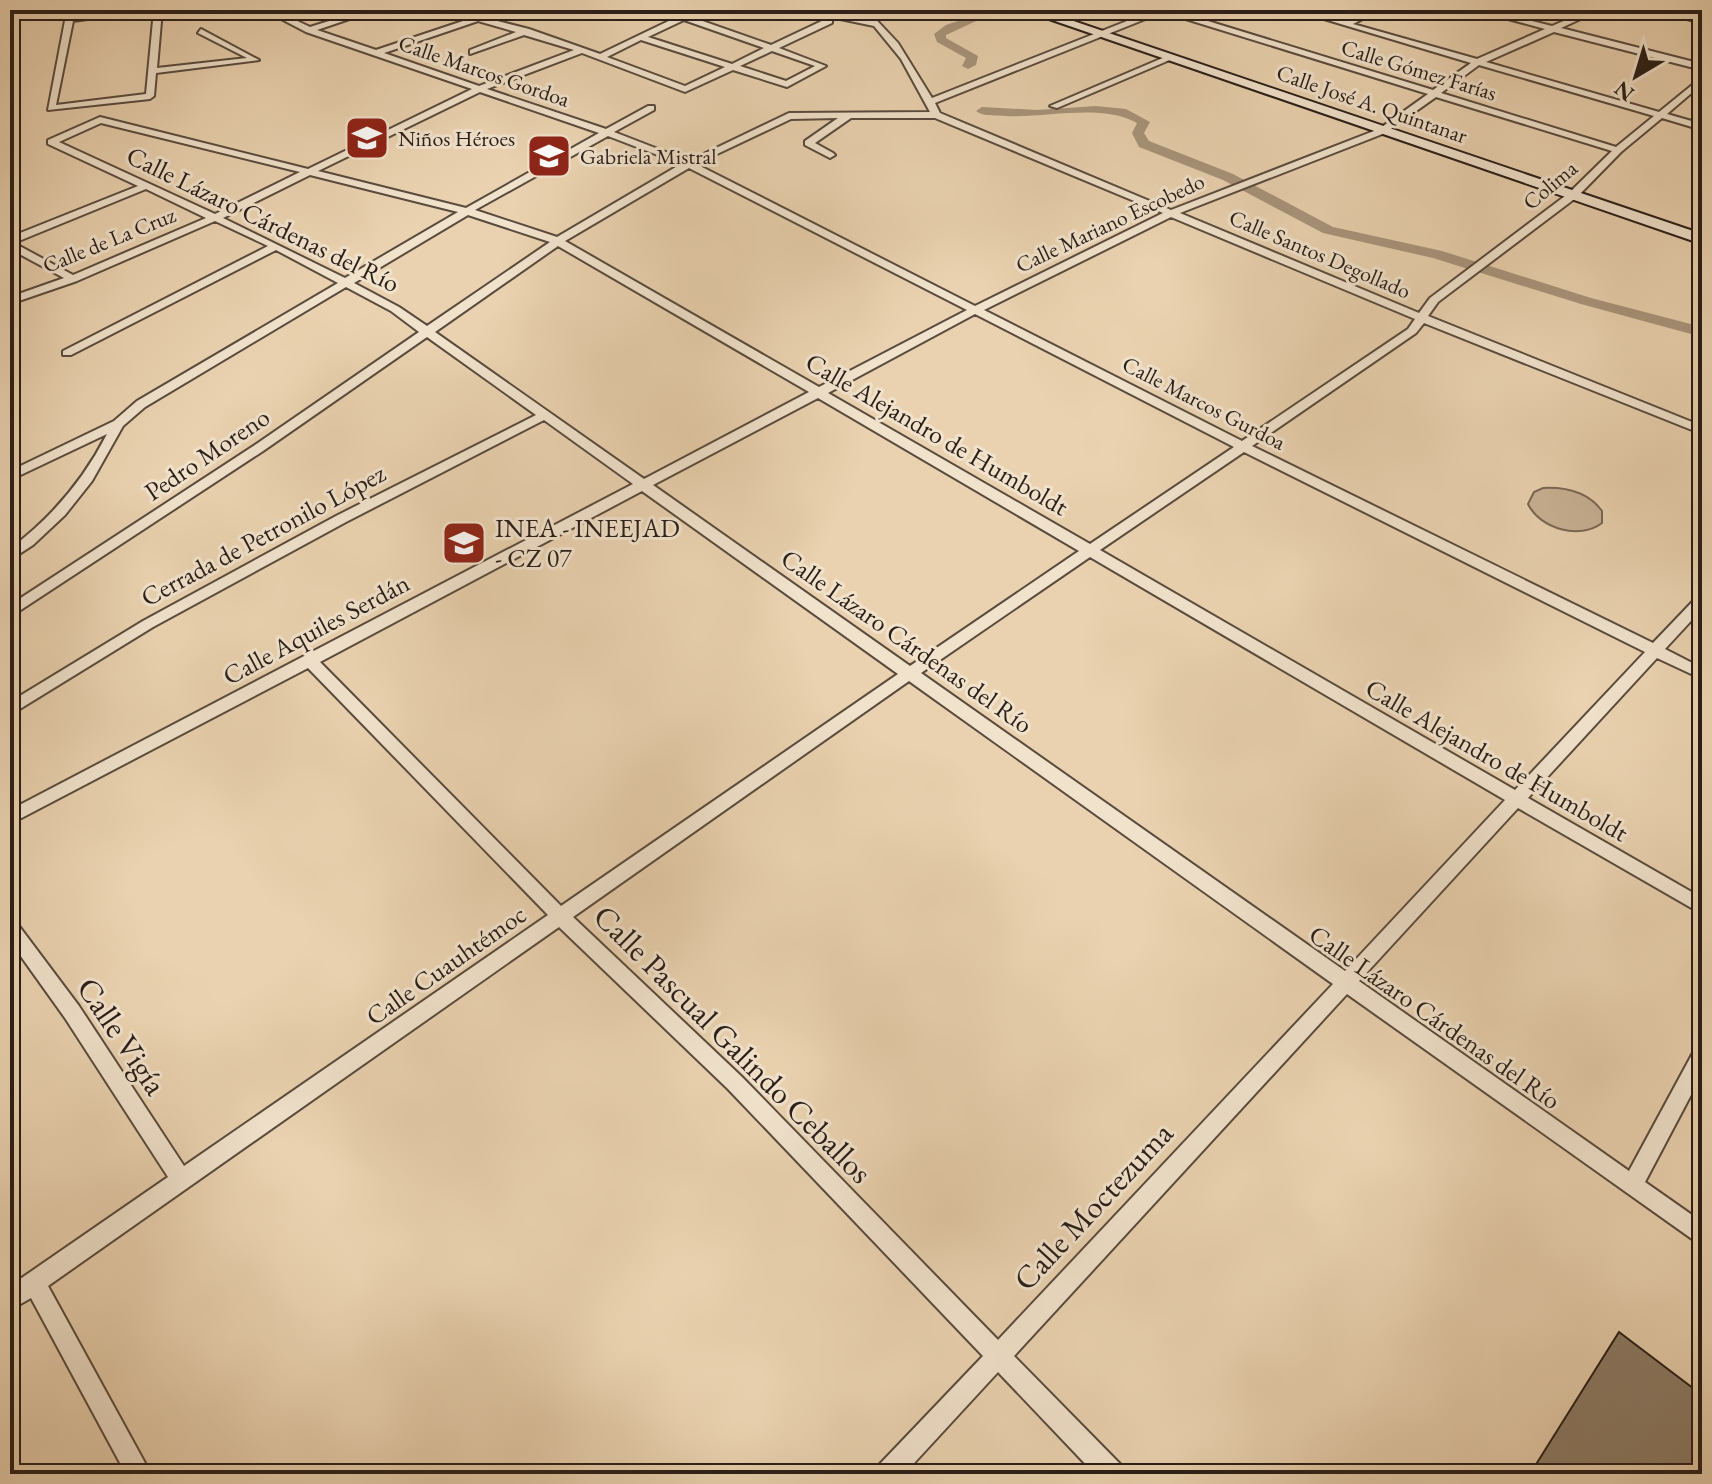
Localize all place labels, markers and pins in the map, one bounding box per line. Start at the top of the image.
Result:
school or university icon: Niños Héroes [343,114,391,162]
place label: Niños Héroes [398,124,515,153]
school or university icon: Gabriela Mistral [525,132,573,180]
place label: Gabriela Mistral [580,142,717,171]
place label: INEA - INEEJAD - CZ 07 [495,511,680,575]
school or university icon: INEA - INEEJAD - CZ 07 [440,519,488,567]

